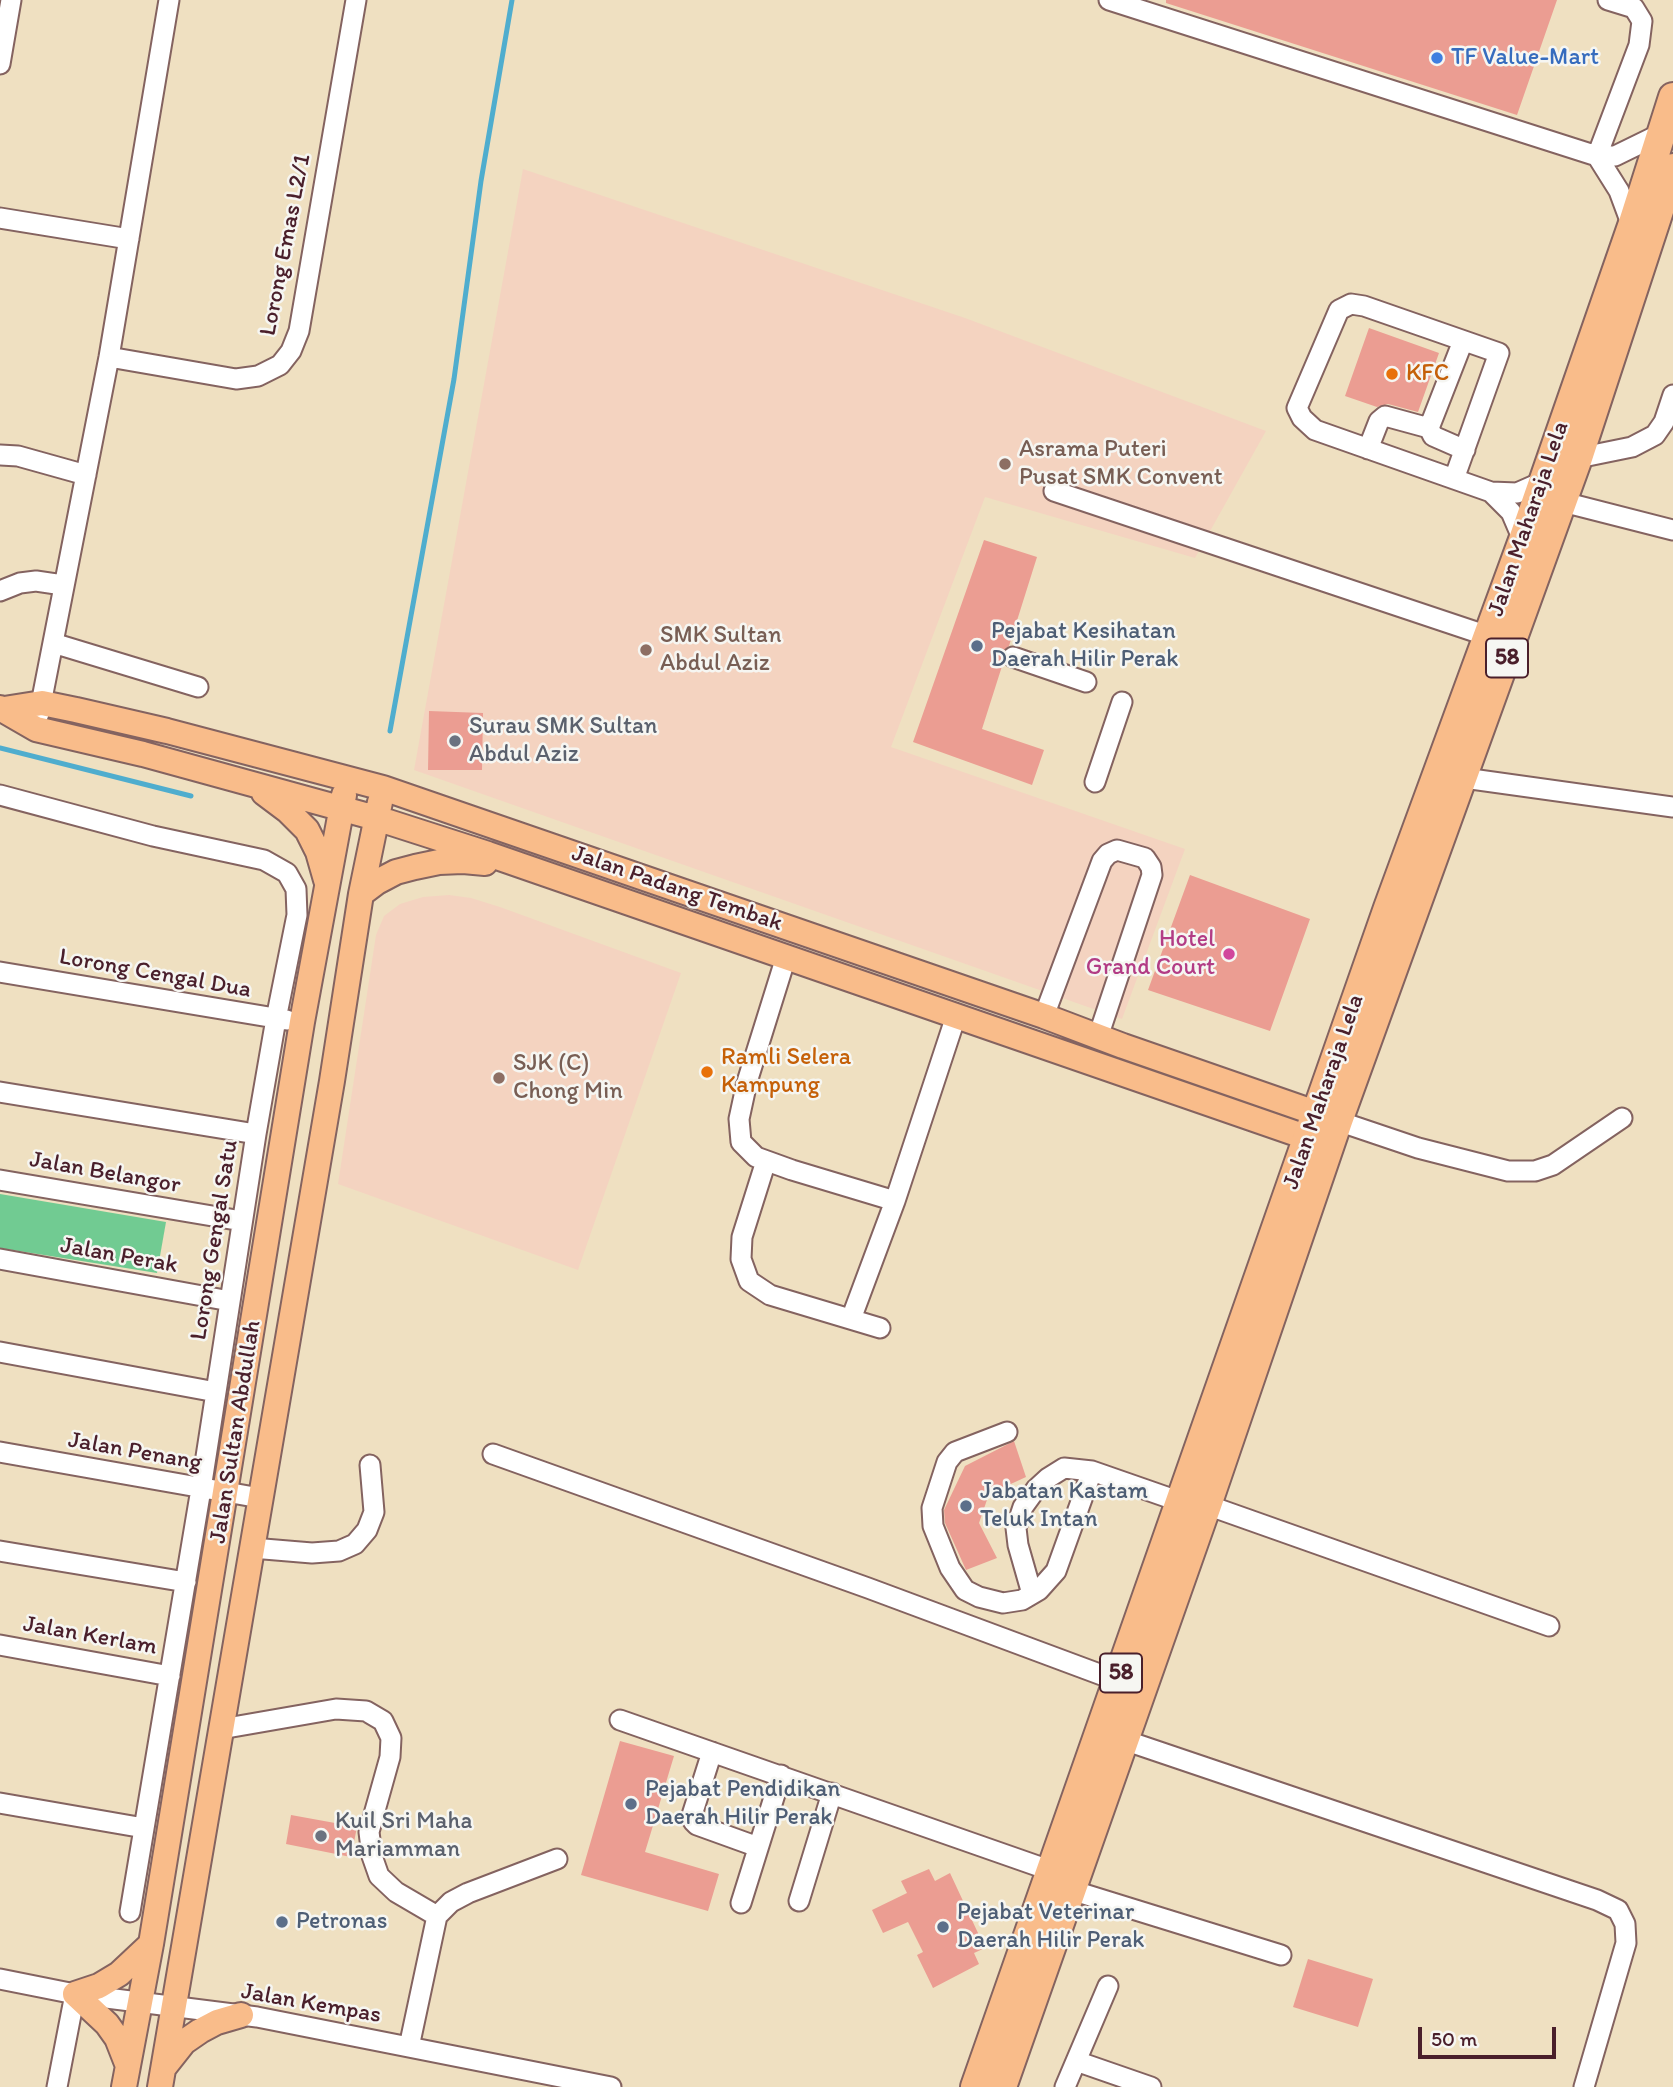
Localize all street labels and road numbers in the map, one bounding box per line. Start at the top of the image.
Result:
street label: Lorong Emas L2/1 [254,152,318,338]
street label: Jalan Maharaja Lela [1482,418,1576,620]
road number: 58 [1486,638,1528,678]
street label: Jalan Padang Tembak [568,839,786,939]
street label: Lorong Cengal Dua [57,943,253,1005]
street label: Jalan Maharaja Lela [1277,991,1371,1193]
street label: Lorong Gengal Satu [185,1138,245,1342]
street label: Jalan Belangor [27,1146,183,1200]
street label: Jalan Perak [58,1232,180,1280]
street label: Jalan Sultan Abdullah [204,1318,268,1546]
street label: Jalan Penang [66,1426,204,1478]
street label: Jalan Kerlam [21,1610,159,1662]
road number: 58 [1100,1654,1142,1692]
street label: Jalan Kempas [239,1978,383,2030]

